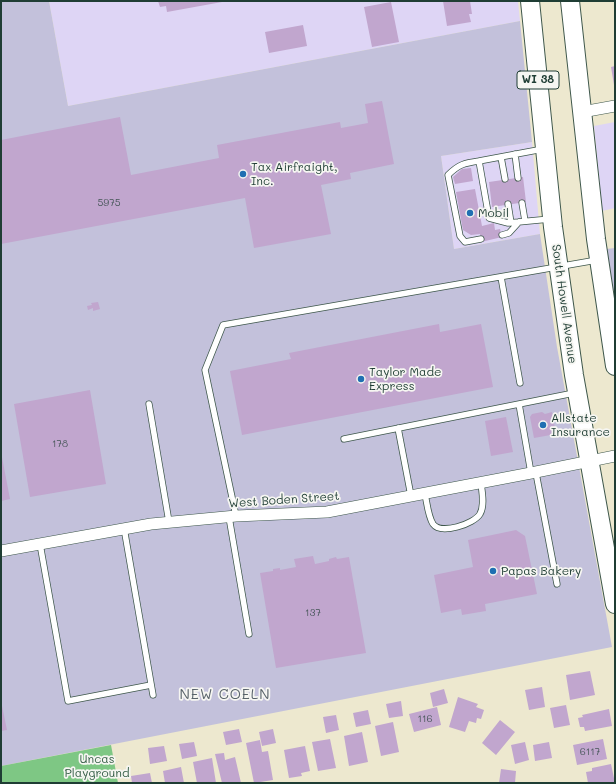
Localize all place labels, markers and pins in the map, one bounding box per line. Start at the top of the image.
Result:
place label: Tax Airfraight, Inc. [251,160,338,188]
marker: Tax Airfraight, Inc. [238,169,248,179]
place label: Mobil [478,206,509,220]
marker: Mobil [465,208,475,218]
place label: Taylor Made Express [369,365,441,393]
marker: Taylor Made Express [356,374,366,384]
place label: Allstate Insurance [551,411,610,439]
marker: Allstate Insurance [538,420,548,430]
place label: Papas Bakery [501,564,581,578]
marker: Papas Bakery [488,566,498,576]

